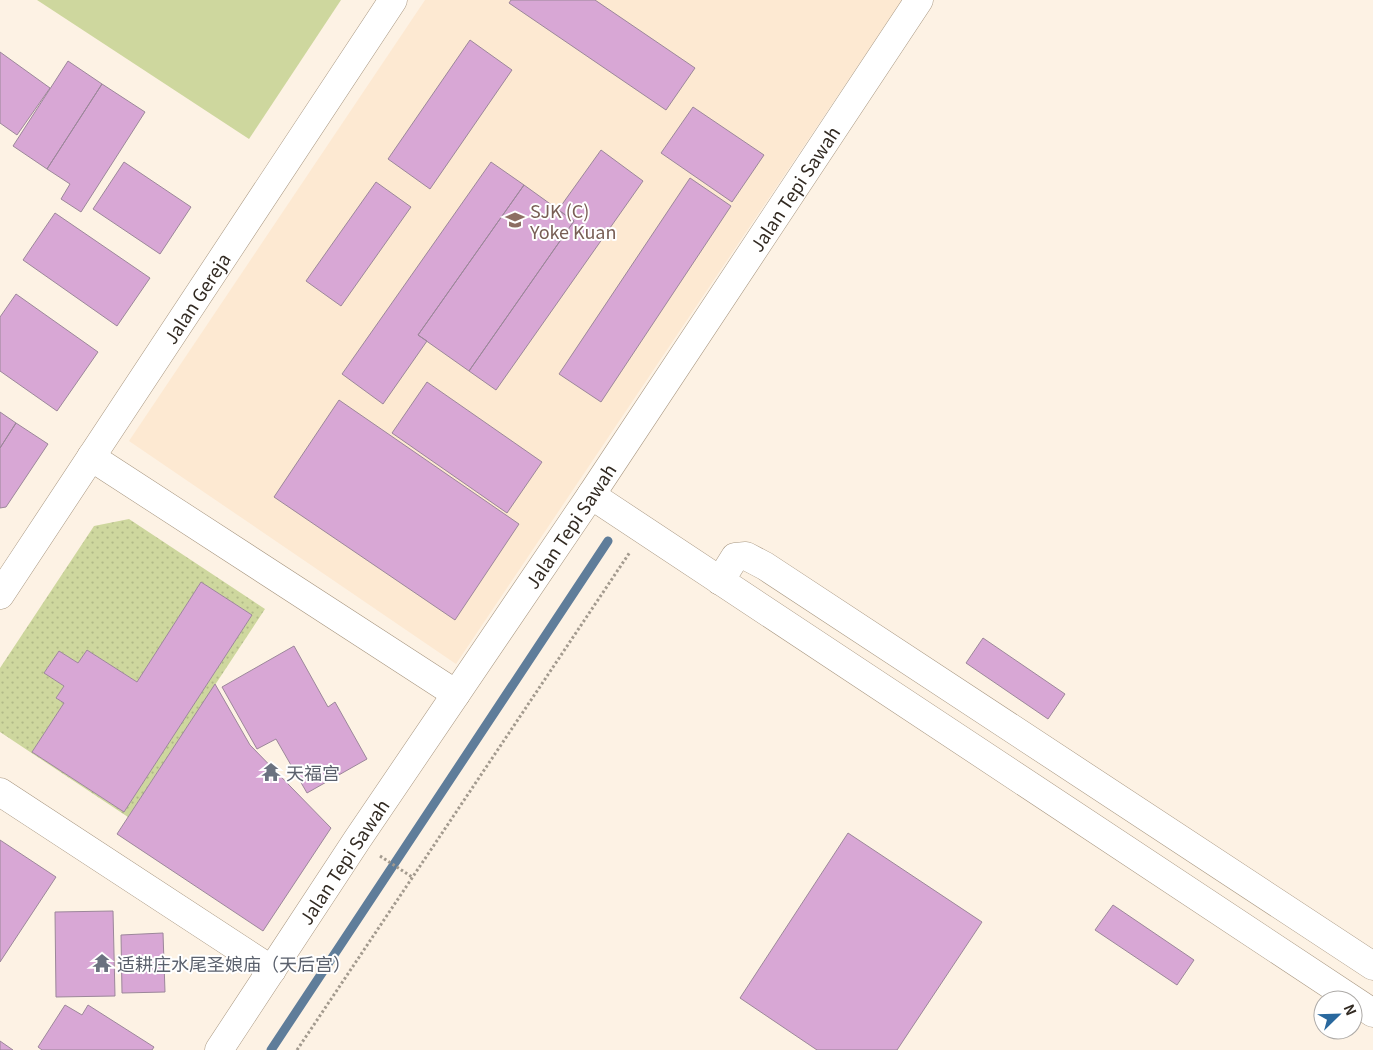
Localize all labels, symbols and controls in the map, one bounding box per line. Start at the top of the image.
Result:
street label: Jalan Tepi Sawah [743,120,845,256]
place label: SJK (C) Yoke Kuan [529,197,616,244]
school or university icon: SJK (C) Yoke Kuan [504,209,526,231]
street label: Jalan Gereja [157,247,236,349]
street label: Jalan Tepi Sawah [518,458,622,593]
place label: 天福宫 [286,759,340,785]
temple icon: 天福宫 [260,761,282,783]
street label: Jalan Tepi Sawah [292,793,394,929]
place label: 适耕庄水尾圣娘庙（天后宫） [117,950,351,976]
temple icon: 适耕庄水尾圣娘庙（天后宫） [91,952,113,974]
north arrow [1313,990,1363,1040]
text: N [1340,1001,1362,1018]

